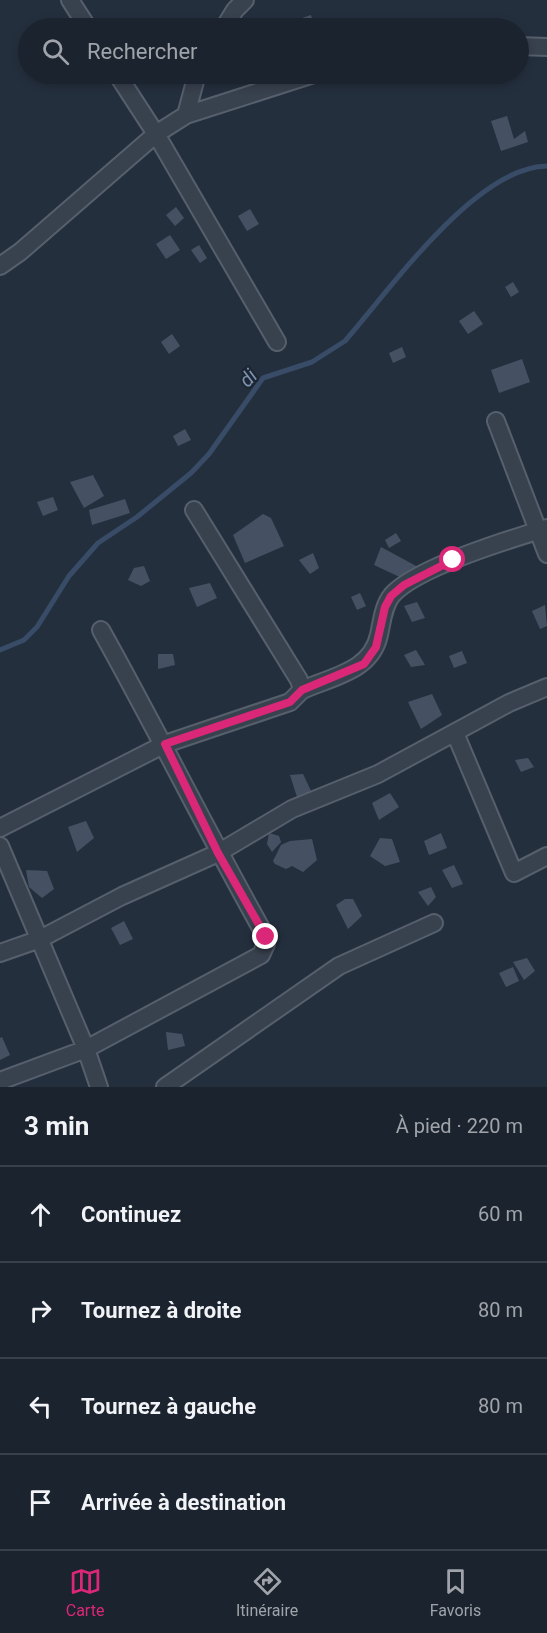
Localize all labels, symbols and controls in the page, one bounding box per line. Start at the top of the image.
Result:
search box [18,18,529,84]
icon: search [39,35,72,68]
text: Rechercher [87,39,198,64]
water label: di [234,364,262,392]
route start [439,546,465,572]
route end [252,923,278,949]
text: 3 min [24,1111,89,1141]
text: À pied · 220 m [396,1114,523,1138]
icon: ahead [24,1198,57,1231]
text: Continuez [81,1202,181,1227]
text: 60 m [478,1202,523,1226]
icon: right [24,1294,57,1327]
text: Tournez à droite [81,1298,241,1323]
text: 80 m [478,1298,523,1322]
icon: left [24,1390,57,1423]
text: Tournez à gauche [81,1394,256,1419]
text: 80 m [478,1394,523,1418]
icon: arrive [24,1486,57,1519]
text: Arrivée à destination [81,1490,286,1515]
tab: Carte [66,1565,104,1620]
tab: Itinéraire [236,1565,298,1620]
tab: Favoris [430,1565,481,1620]

